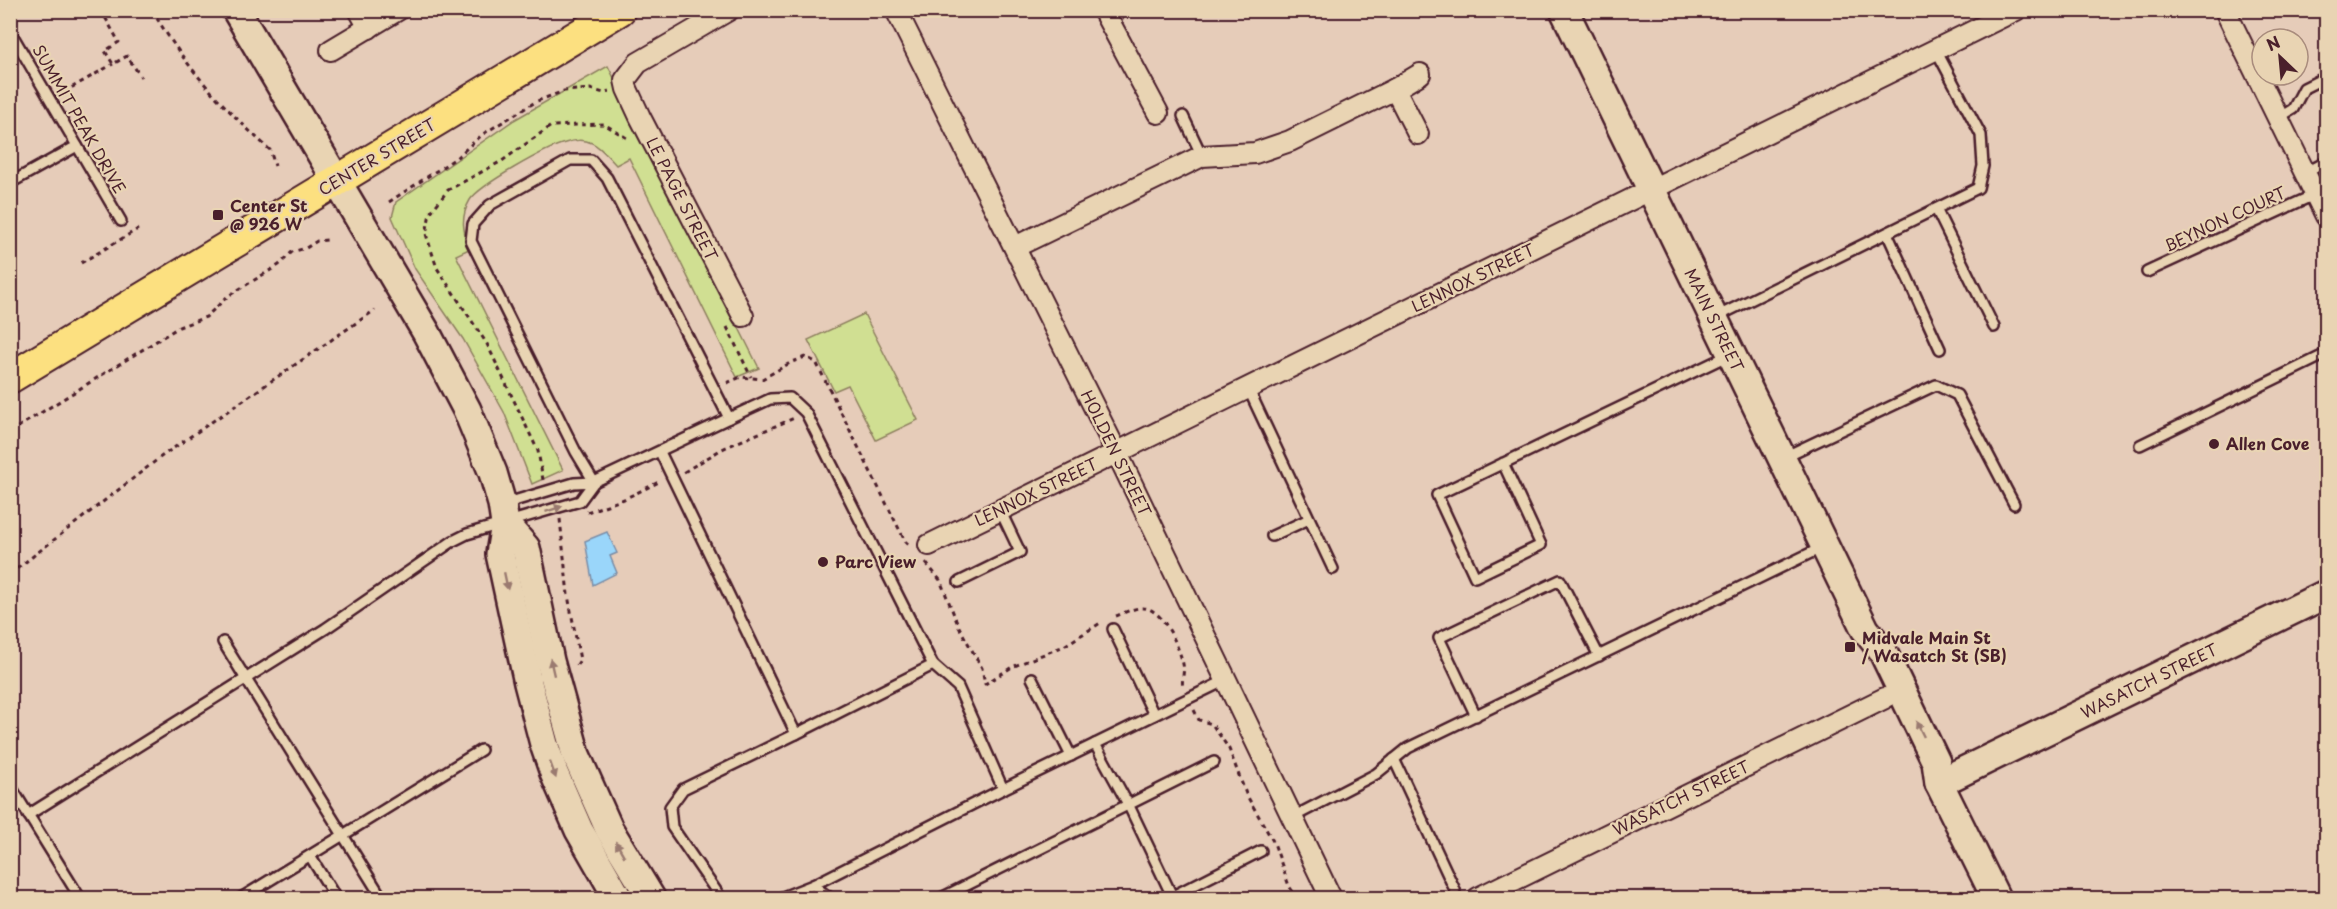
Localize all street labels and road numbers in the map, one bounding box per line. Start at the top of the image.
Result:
street label: SUMMIT PEAK DRIVE [27,39,132,198]
street label: CENTER STREET [313,111,440,201]
street label: LE PAGE STREET [641,133,724,264]
street label: BEYNON COURT [2160,179,2289,257]
street label: LENNOX STREET [1407,237,1538,317]
street label: MAIN STREET [1680,264,1750,375]
street label: HOLDEN STREET [1076,385,1158,520]
street label: LENNOX STREET [970,451,1101,531]
street label: WASATCH STREET [2076,636,2221,724]
street label: WASATCH STREET [1608,753,1753,841]

